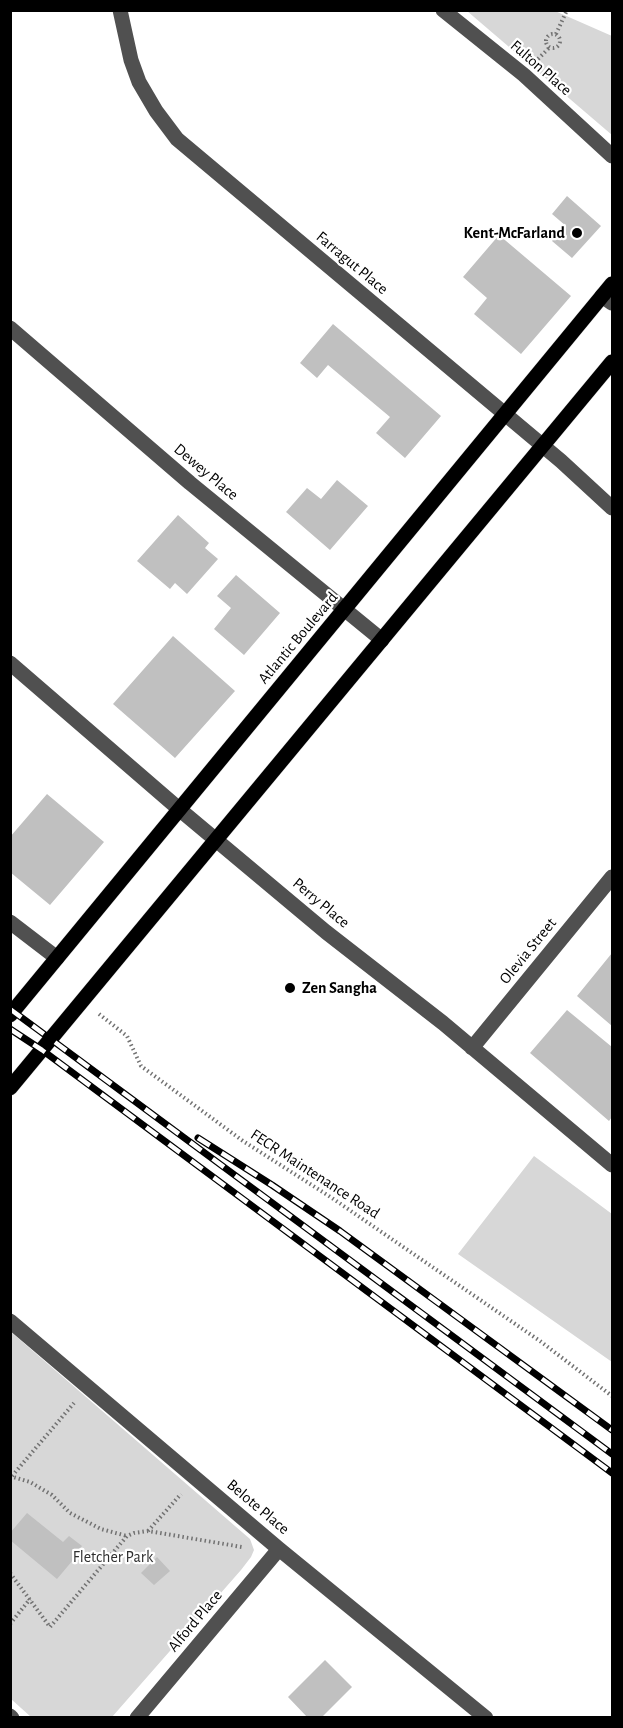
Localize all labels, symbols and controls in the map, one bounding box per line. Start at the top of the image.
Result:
street label: Fulton Place [506,36,576,100]
place label: Kent-McFarland [463,223,565,243]
marker: Kent-McFarland [570,226,584,240]
street label: Farragut Place [312,227,392,299]
street label: Dewey Place [170,439,242,505]
street label: Atlantic Boulevard [254,588,342,688]
street label: Perry Place [289,874,353,932]
street label: Olevia Street [495,914,561,988]
place label: Zen Sangha [302,978,377,998]
marker: Zen Sangha [283,981,297,995]
street label: FECR Maintenance Road [247,1125,383,1223]
street label: Belote Place [223,1475,293,1539]
park label: Fletcher Park [73,1547,153,1567]
street label: Alford Place [164,1586,226,1656]

